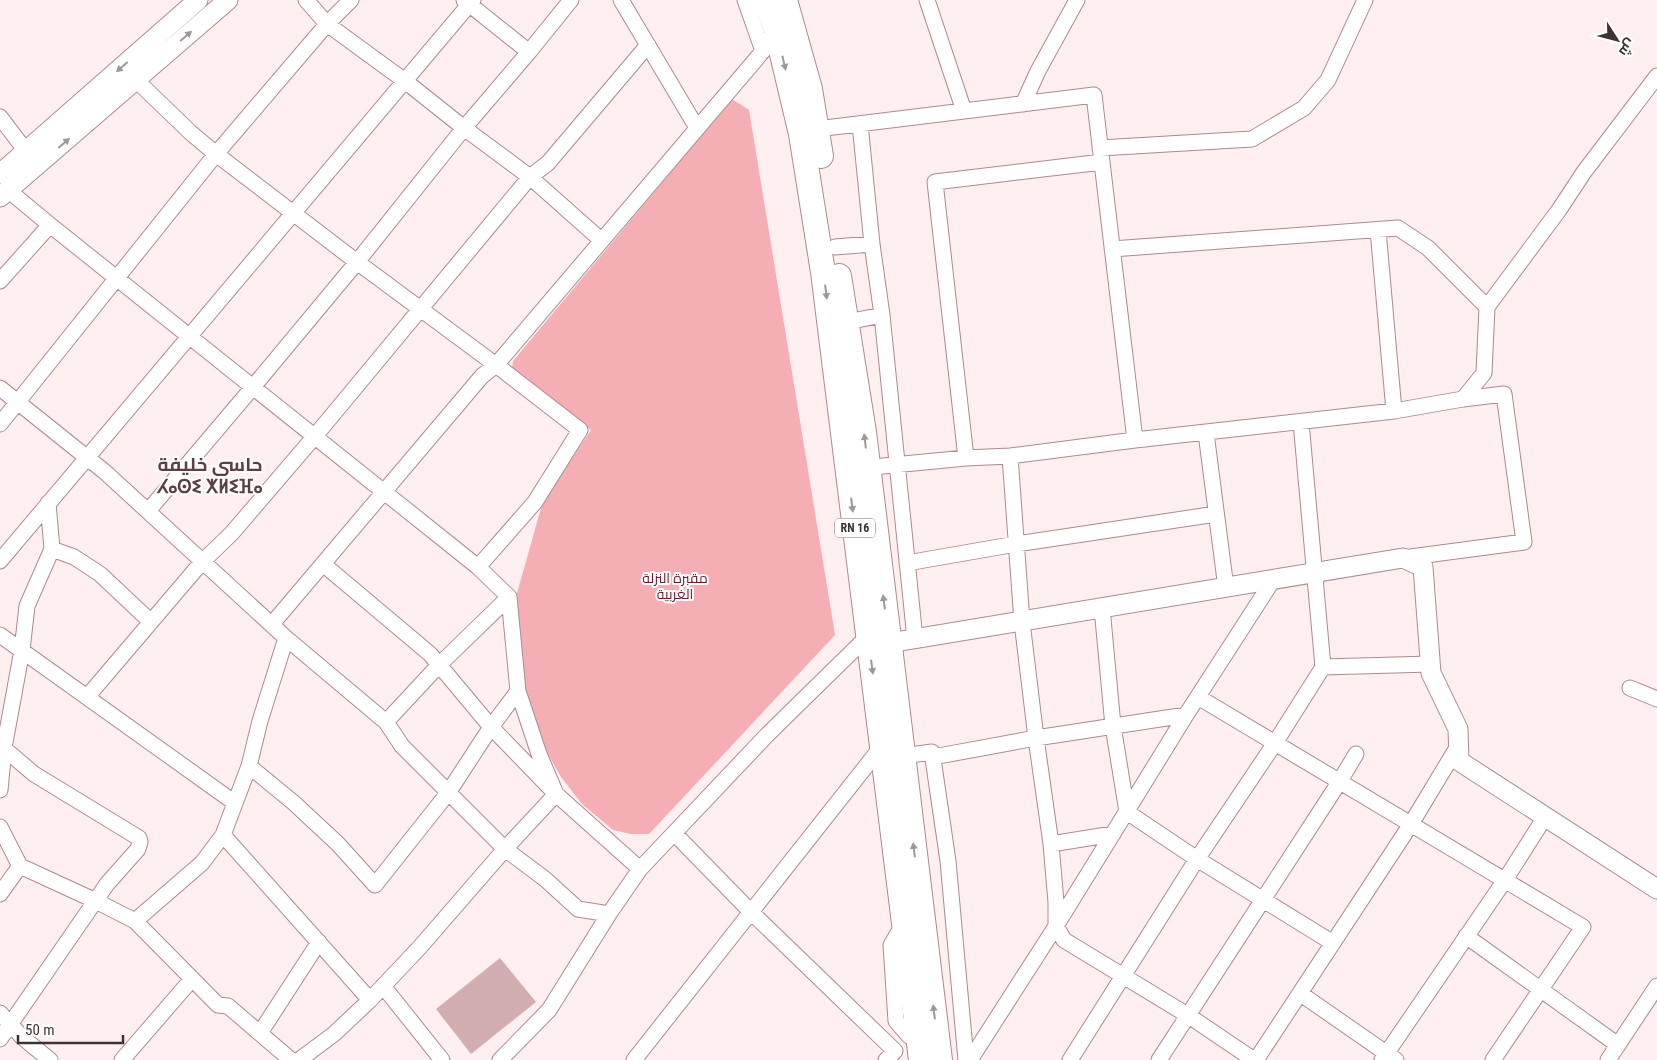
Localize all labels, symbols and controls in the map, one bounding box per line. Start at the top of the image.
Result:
north arrow [1592,15,1642,65]
one-way arrow [180,30,192,42]
text: ش [1615,35,1639,60]
one-way arrow [780,56,788,71]
one-way arrow [116,61,128,73]
one-way arrow [57,137,69,149]
one-way arrow [822,284,830,300]
one-way arrow [861,432,869,448]
district label: حاسي خليفة ⵃⴰⵙⵉ ⵅⵍⵉⴼⴰ [156,453,263,498]
one-way arrow [848,498,856,514]
road number: RN 16 [835,518,875,538]
park label: مقبرة النزلة الغربية [642,570,708,602]
one-way arrow [880,594,888,610]
one-way arrow [868,659,876,675]
one-way arrow [910,842,918,858]
one-way arrow [930,1003,938,1019]
scale bar [18,1012,122,1044]
text: 50 m [25,1021,55,1039]

